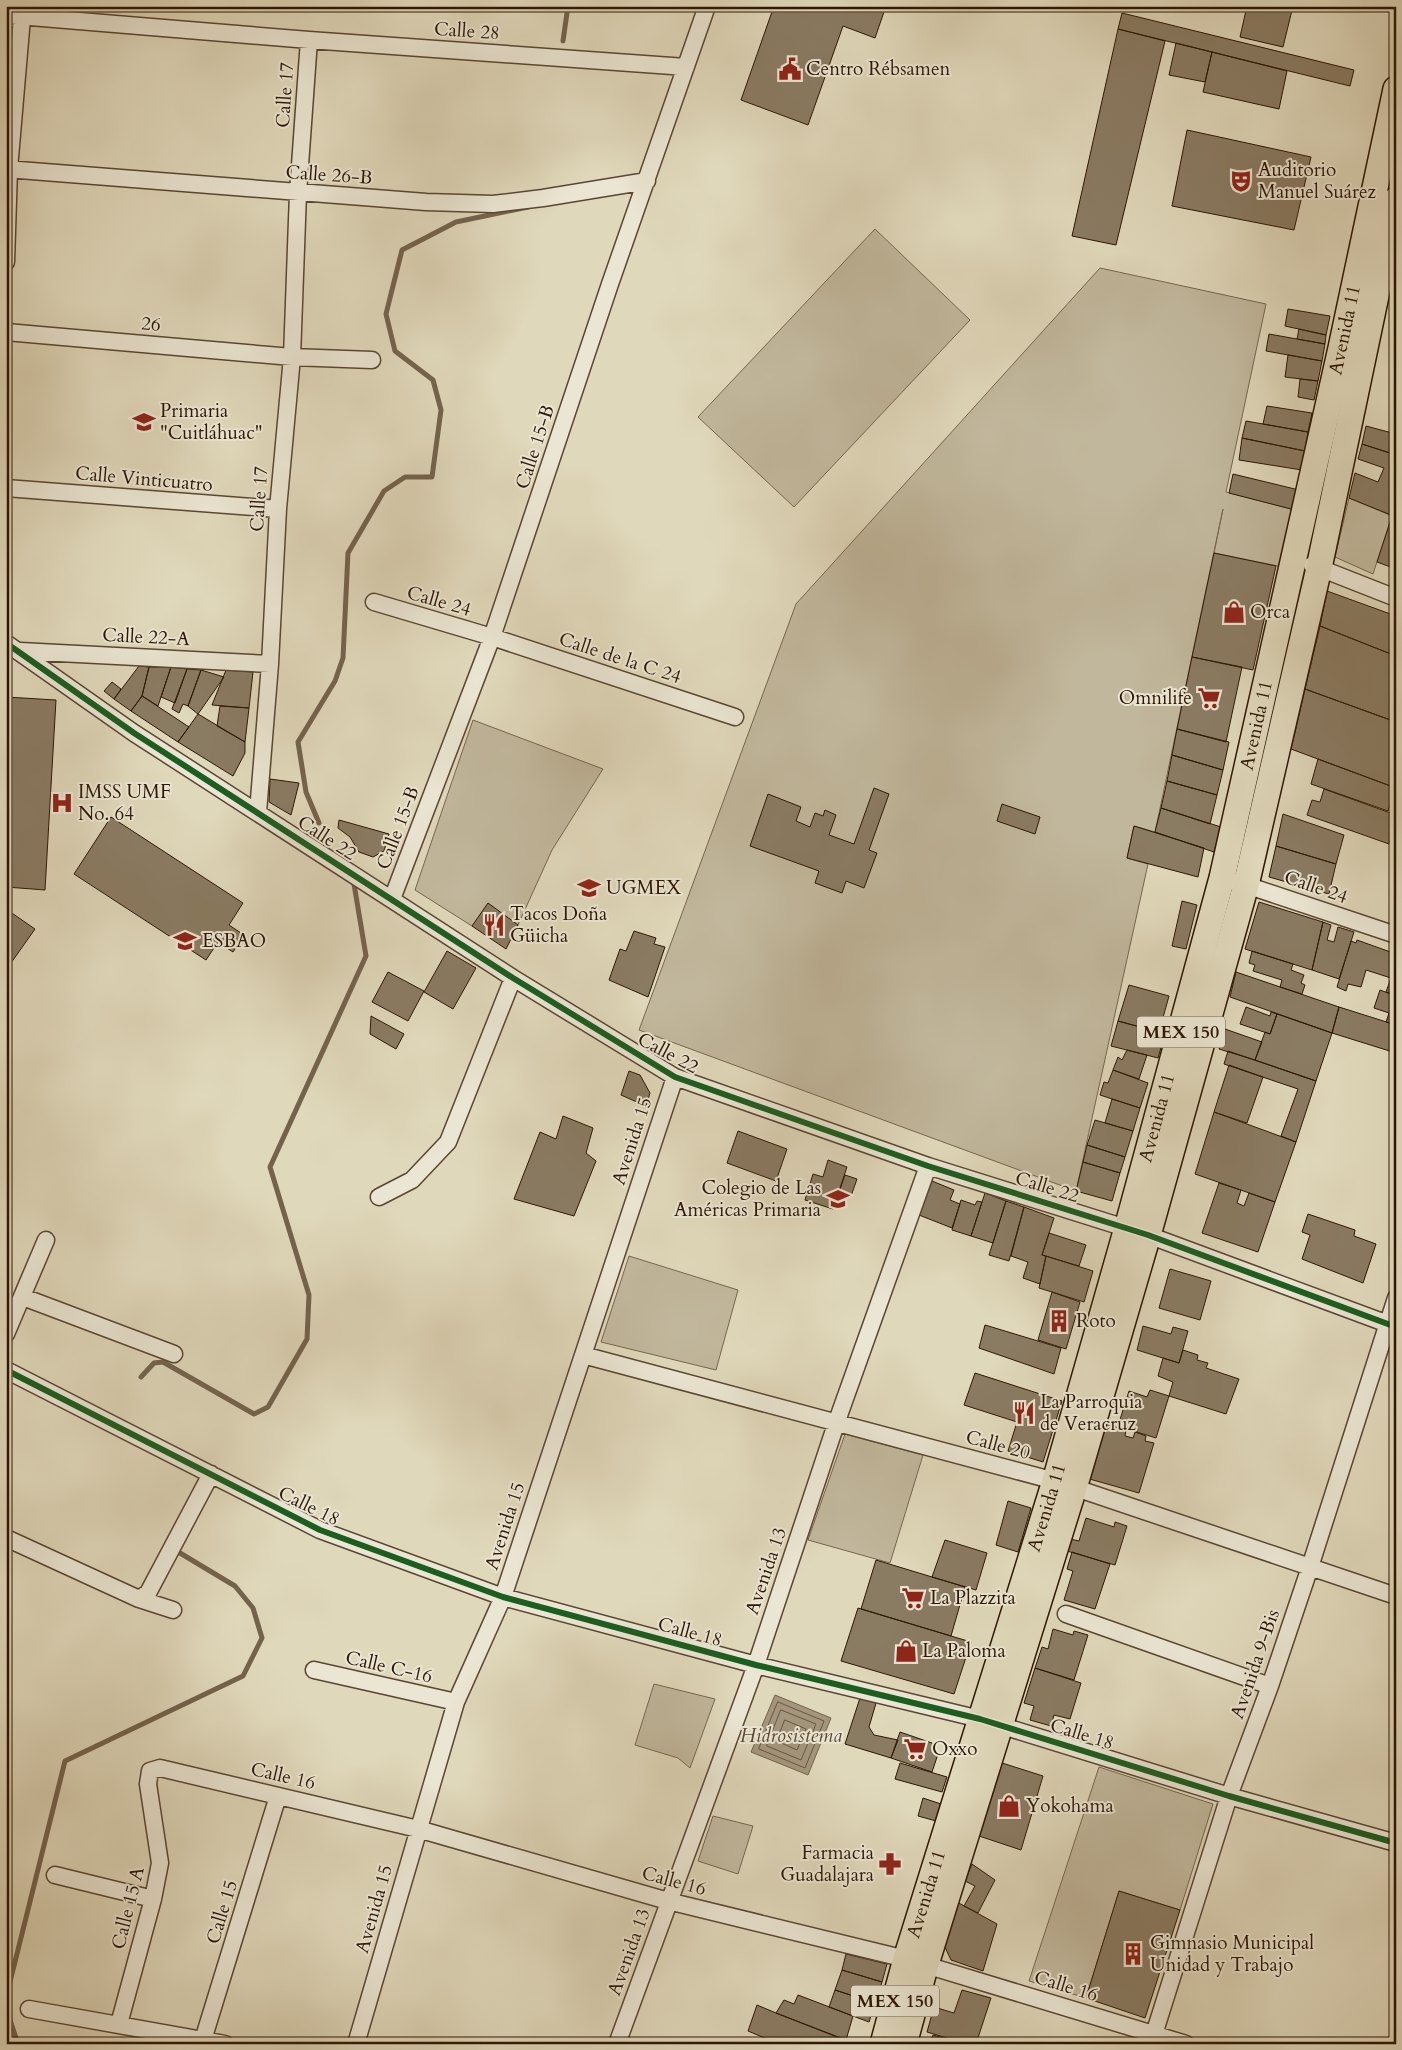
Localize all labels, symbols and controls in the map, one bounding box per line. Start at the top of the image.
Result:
street label: Calle 28 [433,16,501,46]
public building icon: Centro Rébsamen [777,56,803,82]
place label: Centro Rébsamen [806,56,951,82]
street label: Calle 17 [270,61,300,129]
place label: Auditorio Manuel Suárez [1258,157,1377,205]
street label: Calle 26-B [285,159,373,191]
theatre icon: Auditorio Manuel Suárez [1228,168,1254,194]
street label: Avenida 11 [1322,283,1367,377]
street label: 26 [140,310,162,338]
place label: Primaria "Cuitláhuac" [160,398,263,446]
street label: Calle 15-B [509,402,561,492]
school or university icon: Primaria "Cuitláhuac" [131,409,157,435]
street label: Calle Vinticuatro [74,460,214,498]
street label: Calle 17 [244,465,274,533]
street label: Calle 24 [404,579,474,623]
shop icon: Orca [1221,599,1247,625]
place label: Orca [1250,599,1290,625]
street label: Calle 22-A [102,622,191,652]
street label: Calle de la C 24 [555,626,685,690]
street label: Avenida 11 [1234,678,1279,772]
place label: Omnilife [1119,685,1192,711]
supermarket icon: Omnilife [1196,685,1222,711]
place label: IMSS UMF No. 64 [78,779,171,827]
street label: Calle 15-B [370,783,426,873]
hospital icon: IMSS UMF No. 64 [49,790,75,816]
street label: Calle 22 [292,809,362,867]
street label: Calle 24 [1281,864,1351,910]
school or university icon: UGMEX [576,875,602,901]
place label: UGMEX [606,875,681,901]
place label: Tacos Doña Güicha [510,901,607,949]
restaurant icon: Tacos Doña Güicha [481,912,507,938]
school or university icon: ESBAO [172,928,198,954]
place label: ESBAO [202,928,266,954]
road number: MEX 150 [1137,1016,1225,1048]
street label: Calle 22 [633,1026,703,1080]
street label: Avenida 11 [1132,1071,1181,1165]
street label: Avenida 15 [606,1094,658,1188]
street label: Calle 22 [1012,1165,1082,1209]
place label: Colegio de Las Américas Primaria [674,1175,821,1223]
school or university icon: Colegio de Las Américas Primaria [825,1186,851,1212]
building icon: Roto [1046,1308,1072,1334]
place label: Roto [1076,1308,1116,1334]
place label: La Parroquia de Veracruz [1040,1389,1143,1437]
restaurant icon: La Parroquia de Veracruz [1011,1400,1037,1426]
street label: Calle 20 [963,1424,1033,1466]
street label: Avenida 11 [1021,1460,1072,1555]
street label: Avenida 15 [479,1479,531,1573]
street label: Calle 18 [274,1480,344,1532]
street label: Avenida 13 [739,1524,793,1618]
supermarket icon: La Plazzita [900,1585,926,1611]
place label: La Plazzita [930,1585,1016,1611]
street label: Avenida 9-Bis [1224,1606,1286,1722]
street label: Calle 18 [655,1611,725,1653]
shop icon: La Paloma [893,1638,919,1664]
place label: La Paloma [922,1638,1006,1664]
street label: Calle C-16 [343,1644,435,1690]
street label: Calle 18 [1047,1712,1117,1756]
water label: Hidrosistema [740,1722,842,1749]
supermarket icon: Oxxo [902,1736,928,1762]
place label: Oxxo [932,1736,978,1762]
street label: Calle 16 [248,1756,318,1796]
shop icon: Yokohama [996,1793,1022,1819]
place label: Yokohama [1026,1793,1114,1819]
place label: Farmacia Guadalajara [780,1840,874,1888]
street label: Avenida 11 [900,1847,952,1941]
pharmacy icon: Farmacia Guadalajara [877,1851,903,1877]
street label: Calle 16 [639,1860,709,1902]
street label: Avenida 15 [349,1862,399,1956]
street label: Calle 15 A [105,1864,151,1952]
street label: Calle 15 [200,1877,244,1947]
street label: Avenida 13 [601,1905,657,1999]
place label: Gimnasio Municipal Unidad y Trabajo [1150,1930,1314,1978]
building icon: Gimnasio Municipal Unidad y Trabajo [1120,1941,1146,1967]
street label: Calle 16 [1031,1964,1101,2008]
road number: MEX 150 [851,1985,939,2016]

